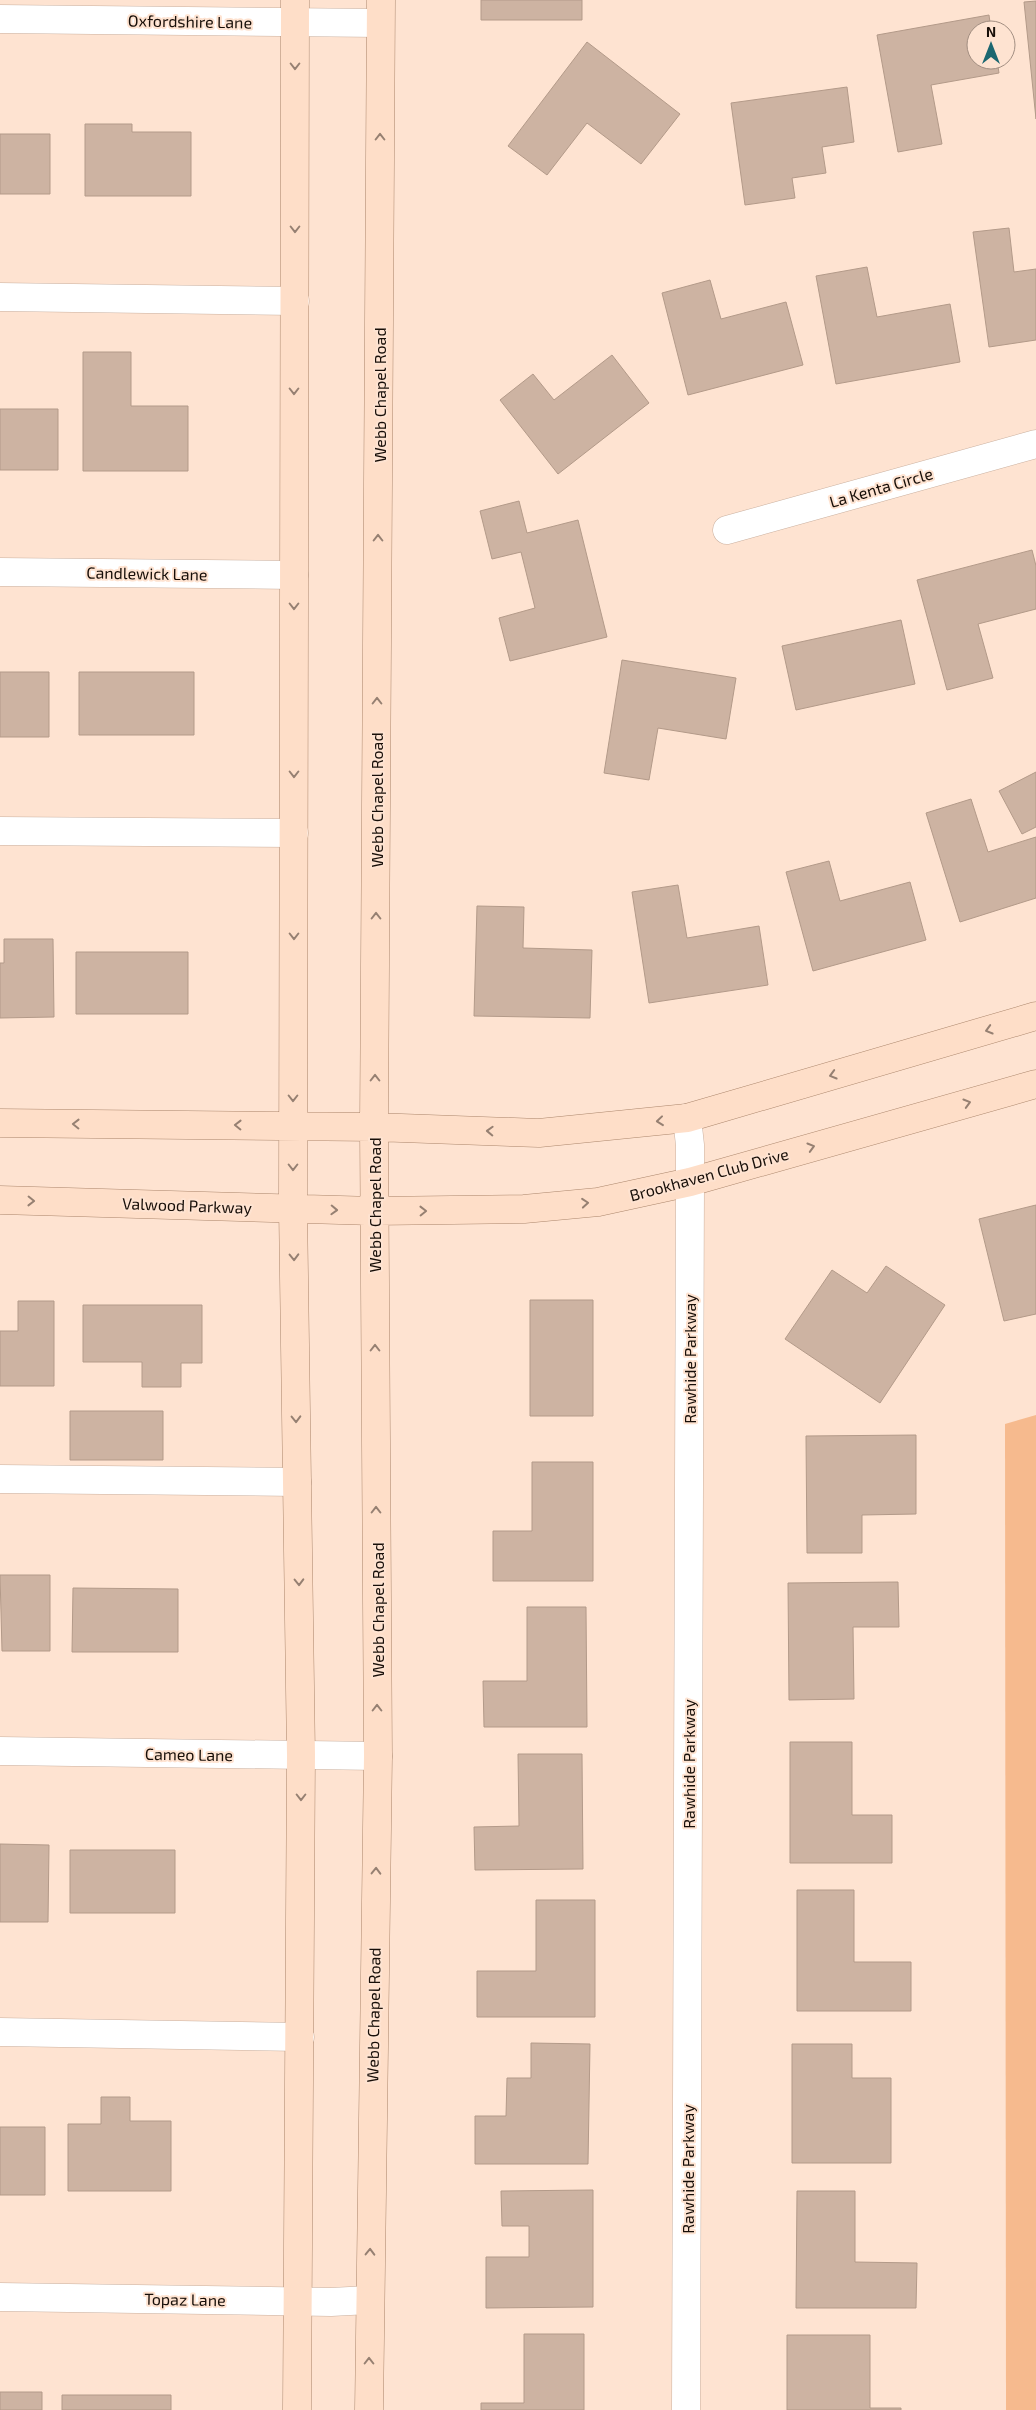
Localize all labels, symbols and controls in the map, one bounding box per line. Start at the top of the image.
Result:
street label: Oxfordshire Lane [128,10,252,32]
north arrow [966,20,1016,70]
text: N [986,23,996,40]
one-way arrow [290,62,300,70]
one-way arrow [375,133,385,140]
one-way arrow [290,225,300,233]
street label: Webb Chapel Road [370,327,389,463]
one-way arrow [289,388,299,395]
street label: La Kenta Circle [827,463,935,511]
one-way arrow [373,534,383,542]
street label: Candlewick Lane [86,562,208,584]
one-way arrow [289,602,299,610]
one-way arrow [372,696,382,704]
street label: Webb Chapel Road [367,732,386,868]
one-way arrow [289,770,299,778]
one-way arrow [371,911,381,919]
one-way arrow [289,932,299,940]
one-way arrow [986,1024,994,1034]
one-way arrow [830,1070,838,1080]
one-way arrow [370,1074,380,1082]
one-way arrow [288,1095,298,1103]
one-way arrow [962,1099,971,1109]
one-way arrow [655,1115,663,1126]
one-way arrow [71,1119,79,1129]
one-way arrow [234,1120,242,1131]
one-way arrow [486,1126,494,1137]
street label: Webb Chapel Road [365,1137,384,1273]
one-way arrow [806,1143,814,1153]
street label: Brookhaven Club Drive [627,1144,791,1204]
one-way arrow [288,1164,298,1171]
street label: Valwood Parkway [122,1193,253,1217]
one-way arrow [28,1196,35,1206]
one-way arrow [582,1198,590,1209]
one-way arrow [330,1204,338,1215]
one-way arrow [419,1205,427,1216]
one-way arrow [289,1254,299,1261]
street label: Rawhide Parkway [680,1294,699,1424]
one-way arrow [370,1343,380,1351]
one-way arrow [291,1416,302,1424]
one-way arrow [371,1506,381,1514]
street label: Webb Chapel Road [368,1542,387,1678]
one-way arrow [294,1578,304,1586]
street label: Rawhide Parkway [679,1699,698,1829]
one-way arrow [372,1703,382,1711]
street label: Cameo Lane [145,1744,233,1764]
one-way arrow [296,1794,306,1801]
one-way arrow [371,1867,381,1874]
street label: Webb Chapel Road [362,1947,384,2083]
street label: Rawhide Parkway [678,2104,697,2234]
one-way arrow [365,2247,375,2255]
street label: Topaz Lane [144,2289,226,2309]
one-way arrow [364,2357,374,2364]

